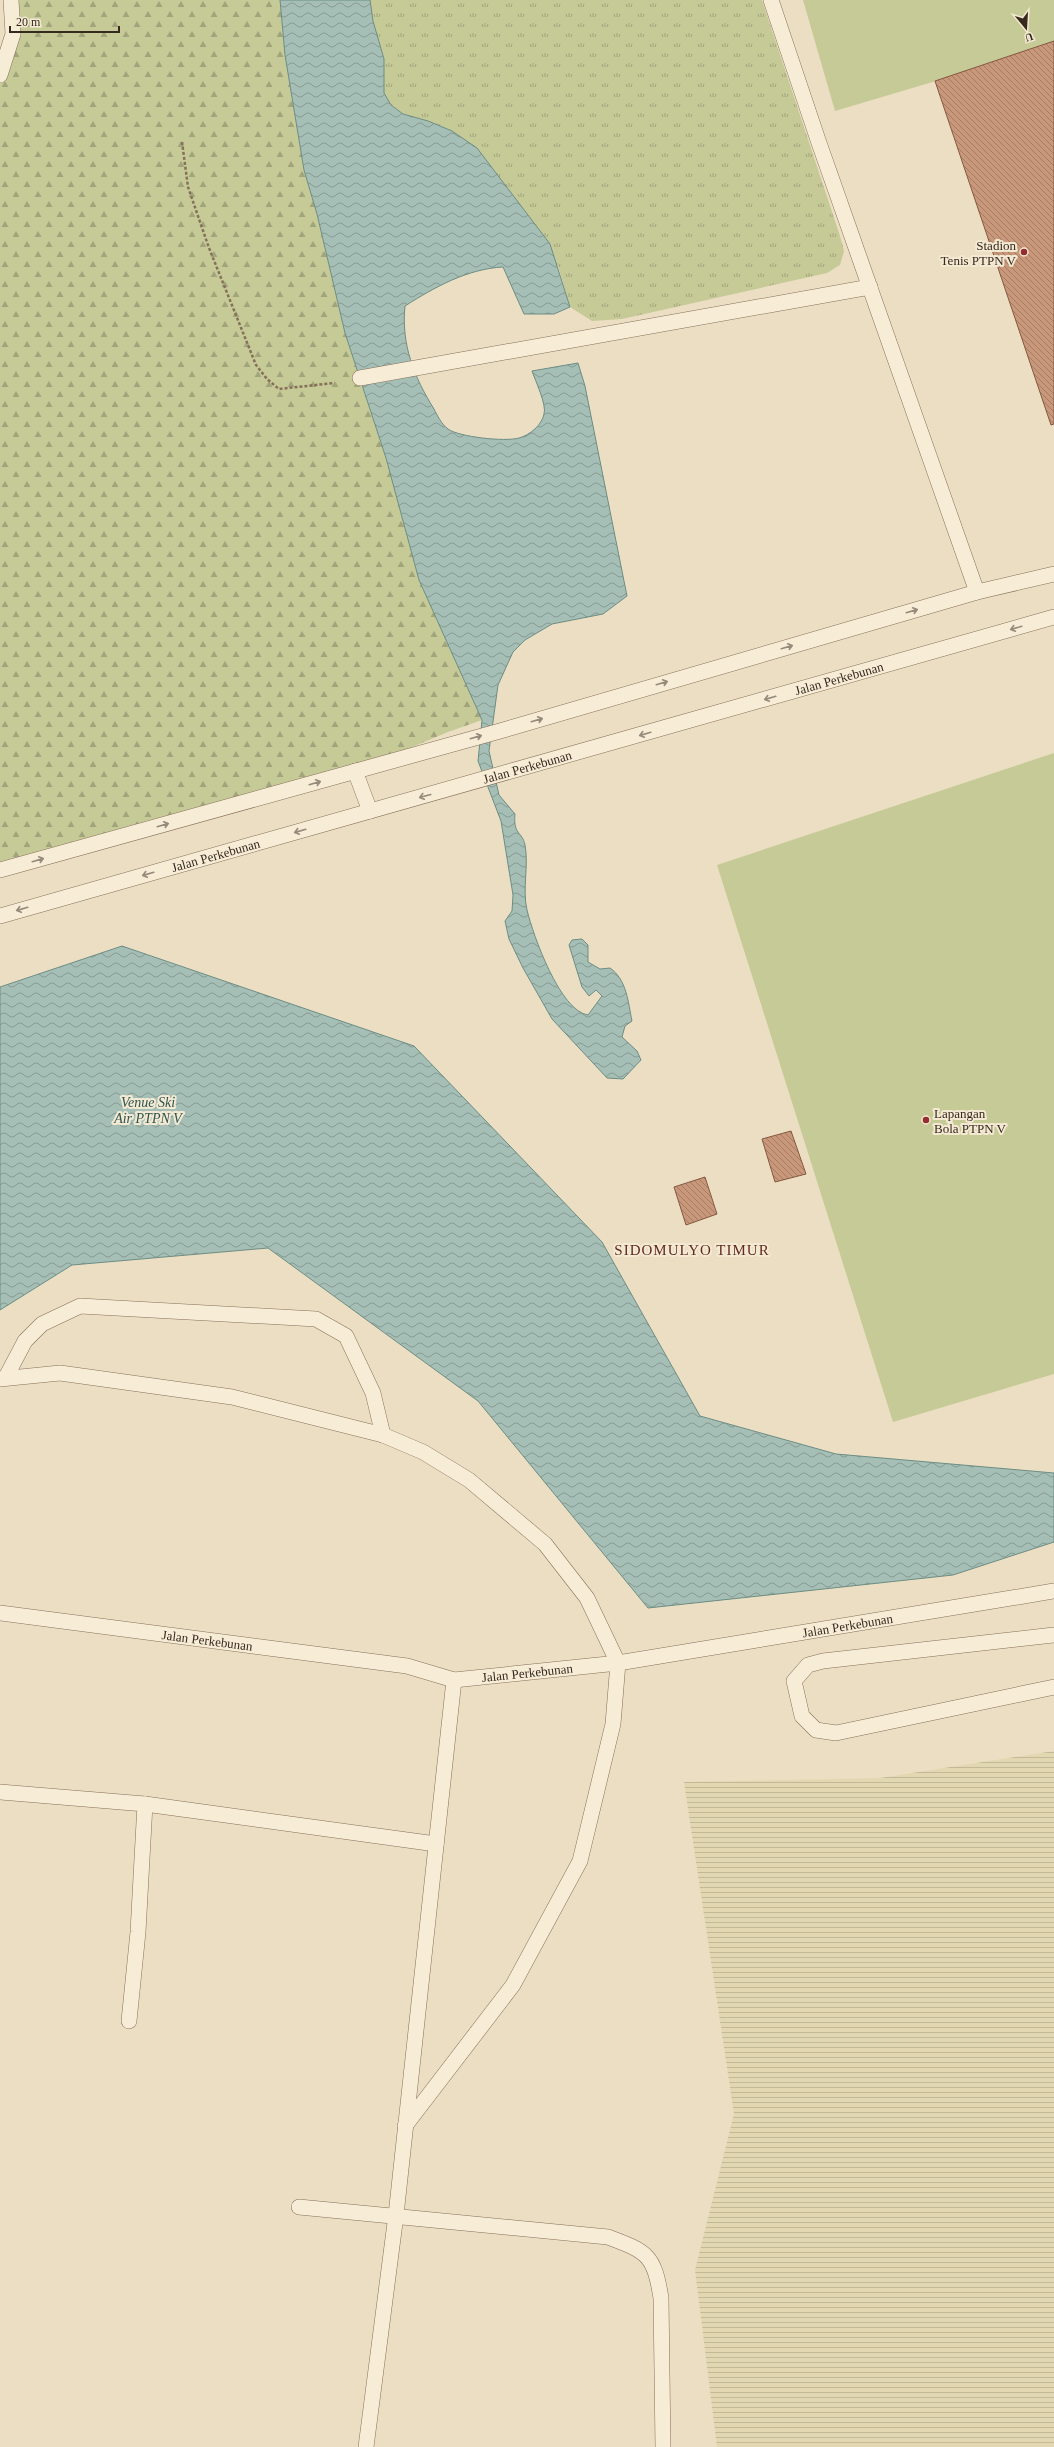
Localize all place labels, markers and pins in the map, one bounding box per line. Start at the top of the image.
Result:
place label: Stadion Tenis PTPN V [941,238,1017,268]
marker: Stadion Tenis PTPN V [1019,247,1029,257]
place label: Lapangan Bola PTPN V [934,1106,1007,1136]
marker: Lapangan Bola PTPN V [921,1115,931,1125]

